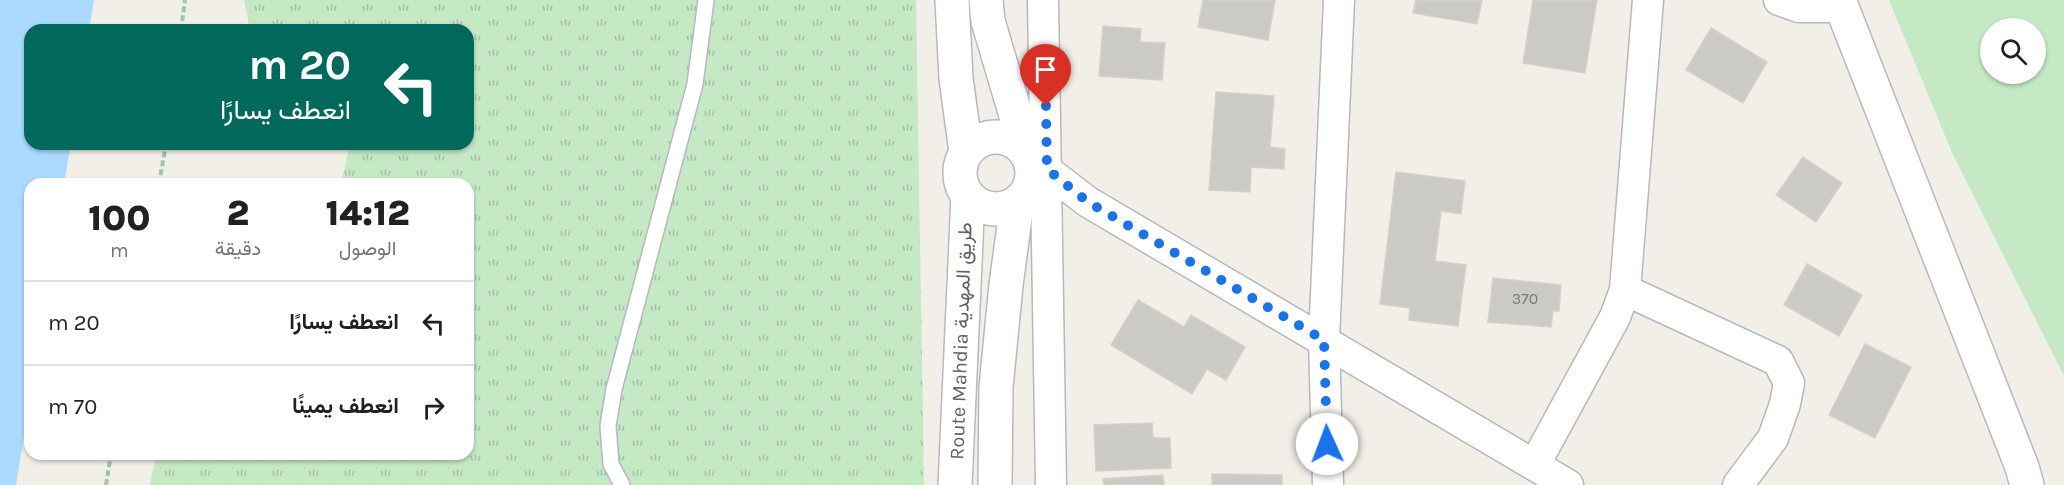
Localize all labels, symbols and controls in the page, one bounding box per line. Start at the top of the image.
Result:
map controls [1980,18,2046,84]
button: search [1980,18,2046,84]
text: 20 m [249,40,351,90]
pin [1020,44,1071,106]
icon: left [372,48,450,126]
icon: arrive [1029,53,1062,86]
text: انعطف يسارًا [220,94,351,126]
text: 2 [227,192,249,234]
text: 14:12 [325,192,410,234]
text: 100 [88,197,151,239]
street label: Route Mahdia طريق المهدية [945,222,978,460]
text: دقيقة [215,237,261,260]
text: الوصول [339,237,396,260]
text: m [110,239,129,262]
house number: 370 [1512,289,1538,308]
icon: left [417,307,450,340]
text: انعطف يسارًا [289,309,399,335]
text: 20 m [48,310,100,336]
icon: right [417,391,450,424]
text: انعطف يمينًا [292,393,399,419]
text: 70 m [48,394,97,420]
position arrow [1295,412,1359,476]

